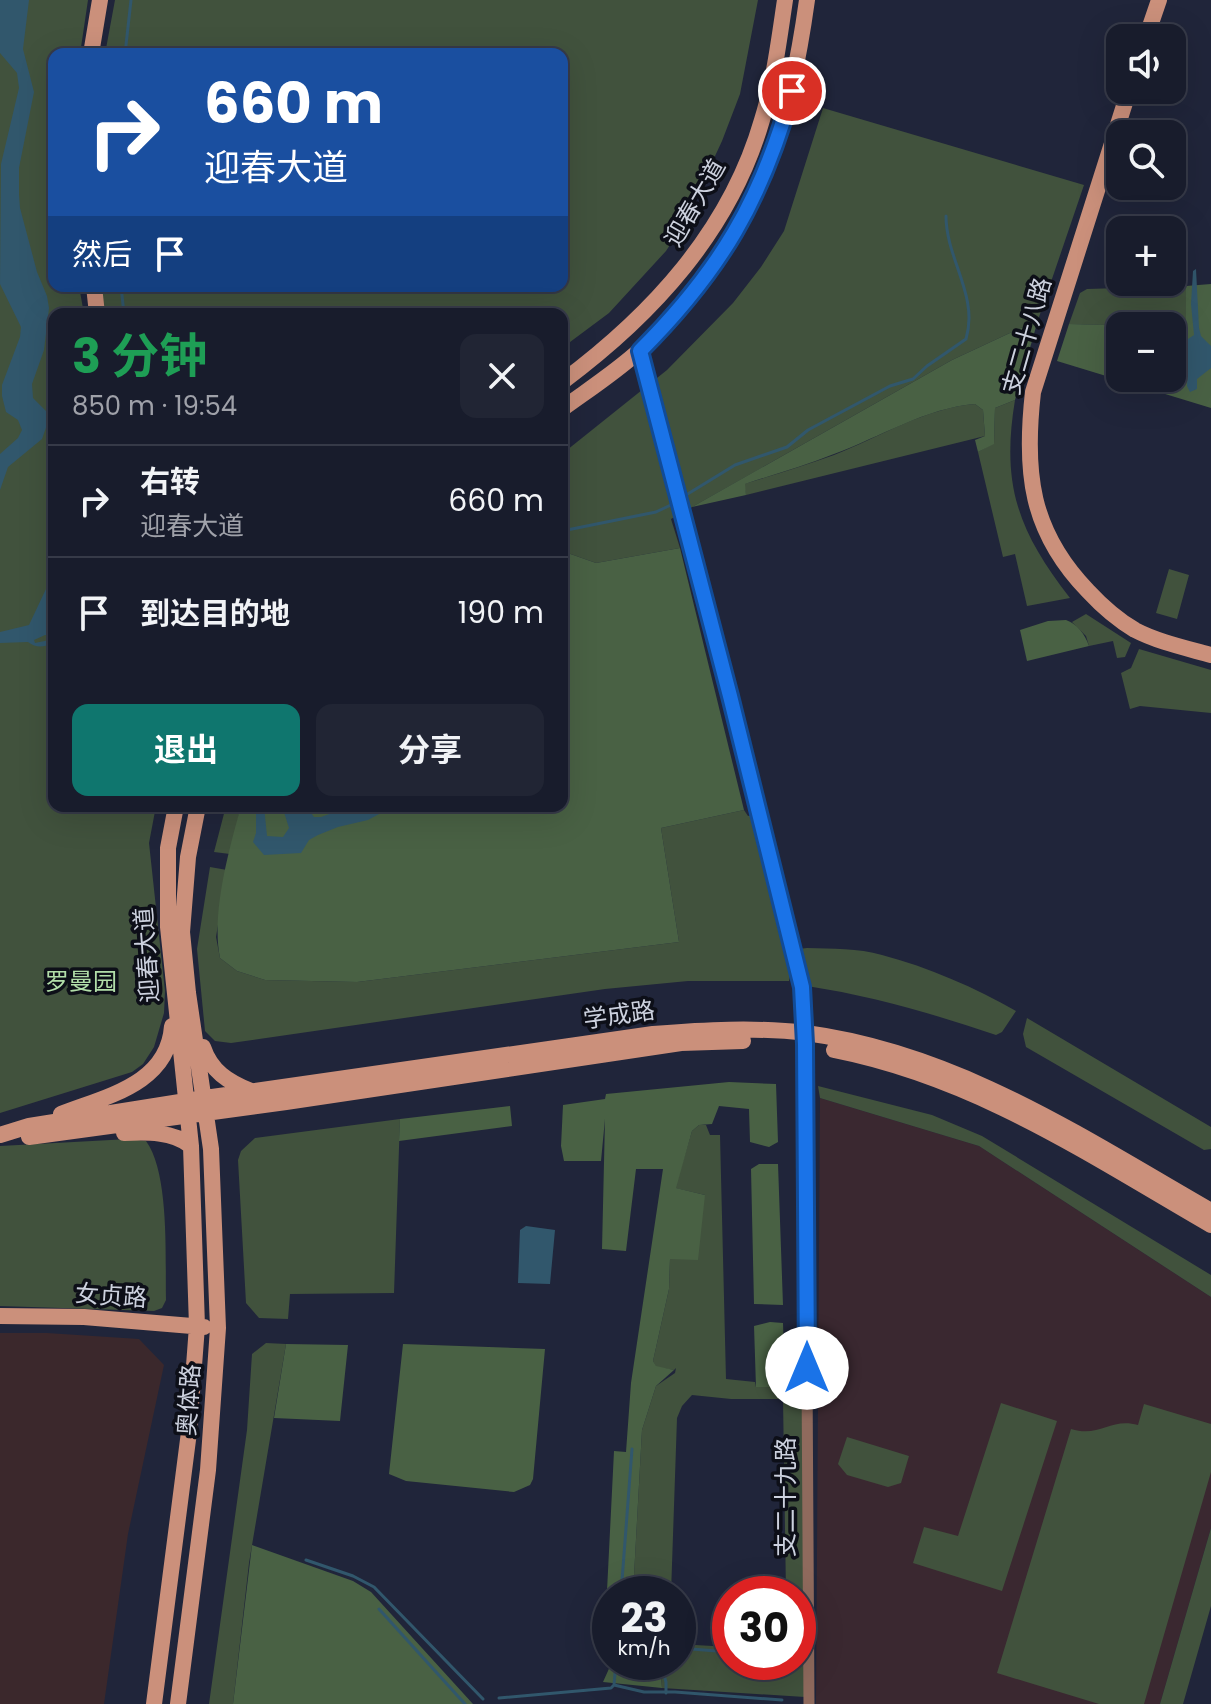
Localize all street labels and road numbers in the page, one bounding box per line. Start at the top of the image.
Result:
street label: 迎春大道 [656,153,733,253]
street label: 支二十八路 [994,274,1059,398]
street label: 迎春大道 [127,906,166,1004]
street label: 学成路 [581,993,657,1036]
street label: 女贞路 [74,1277,148,1314]
street label: 奥体路 [170,1363,207,1437]
street label: 支二十九路 [769,1437,802,1557]

